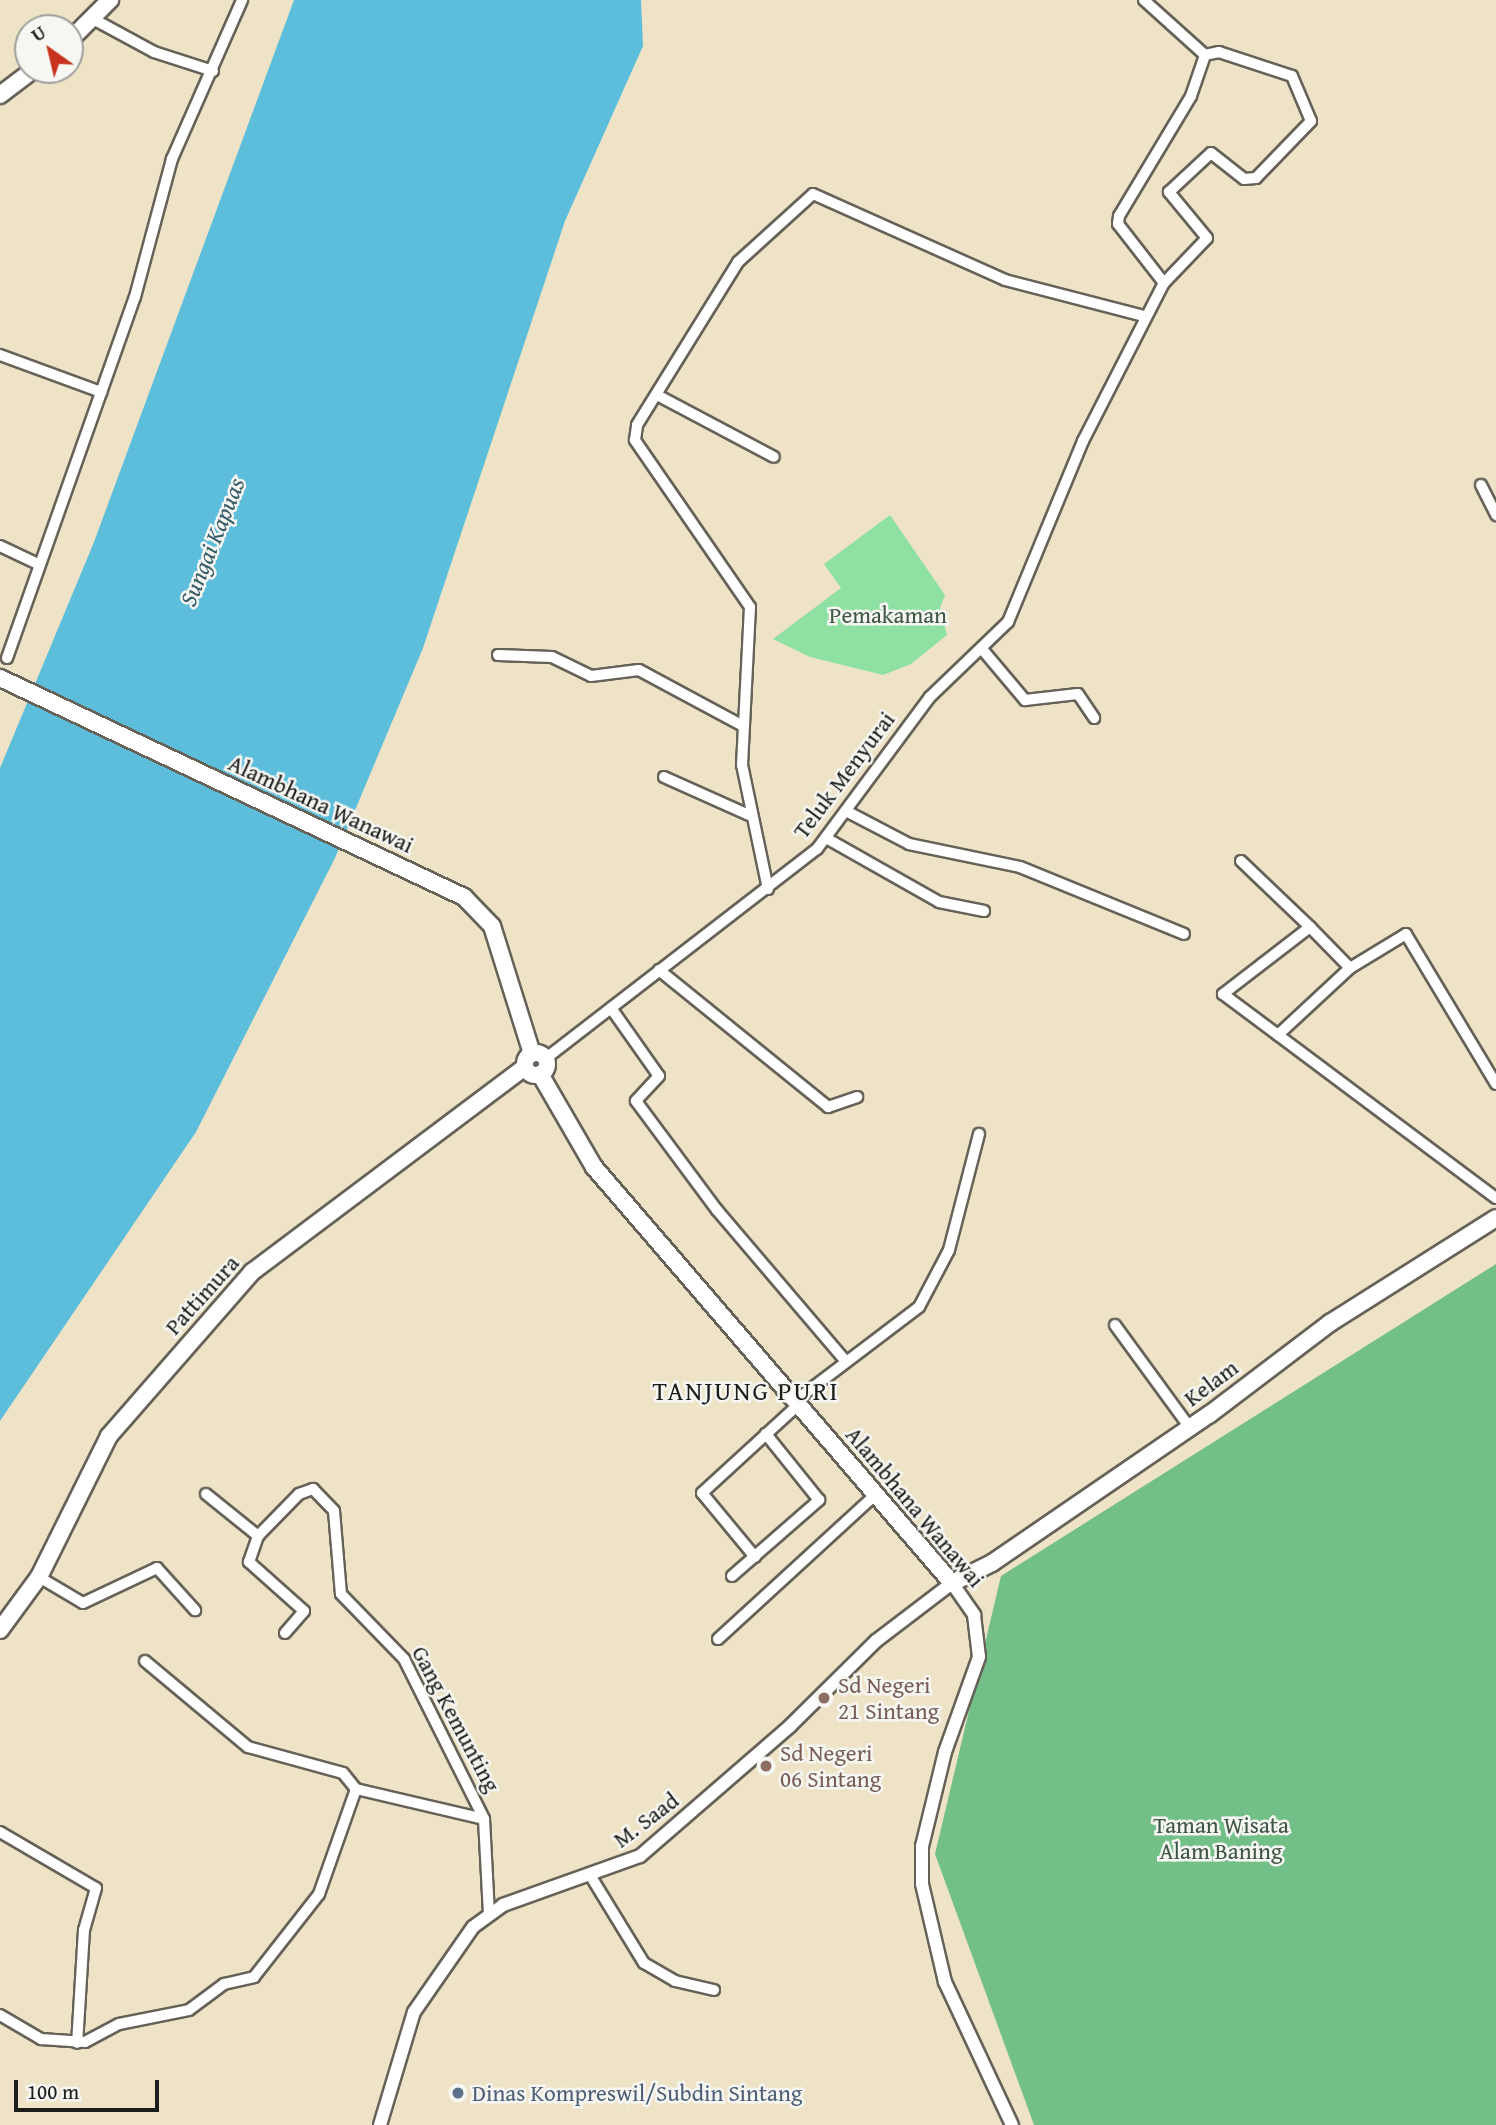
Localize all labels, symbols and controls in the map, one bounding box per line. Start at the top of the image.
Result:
north arrow [14,14,84,84]
text: U [25,18,52,48]
water label: Sungai Kapuas [173,474,251,610]
park label: Pemakaman [829,601,947,629]
street label: Teluk Menyurai [787,706,901,844]
street label: Alambhana Wanawai [224,749,418,859]
street label: Pattimura [159,1250,245,1340]
street label: Kelam [1179,1354,1243,1412]
district label: TANJUNG PURI [654,1375,838,1407]
street label: Alambhana Wanawai [840,1421,990,1593]
street label: Gang Kemunting [406,1641,506,1797]
place label: Sd Negeri 21 Sintang [838,1671,939,1725]
marker: Sd Negeri 21 Sintang [816,1690,832,1706]
place label: Sd Negeri 06 Sintang [780,1739,881,1793]
marker: Sd Negeri 06 Sintang [758,1758,774,1774]
street label: M. Saad [608,1786,684,1854]
park label: Taman Wisata Alam Baning [1153,1811,1289,1865]
scale bar [18,2066,163,2110]
text: 100 m [27,2076,79,2107]
place label: Dinas Kompreswil/Subdin Sintang [472,2079,802,2107]
marker: Dinas Kompreswil/Subdin Sintang [450,2085,466,2101]

